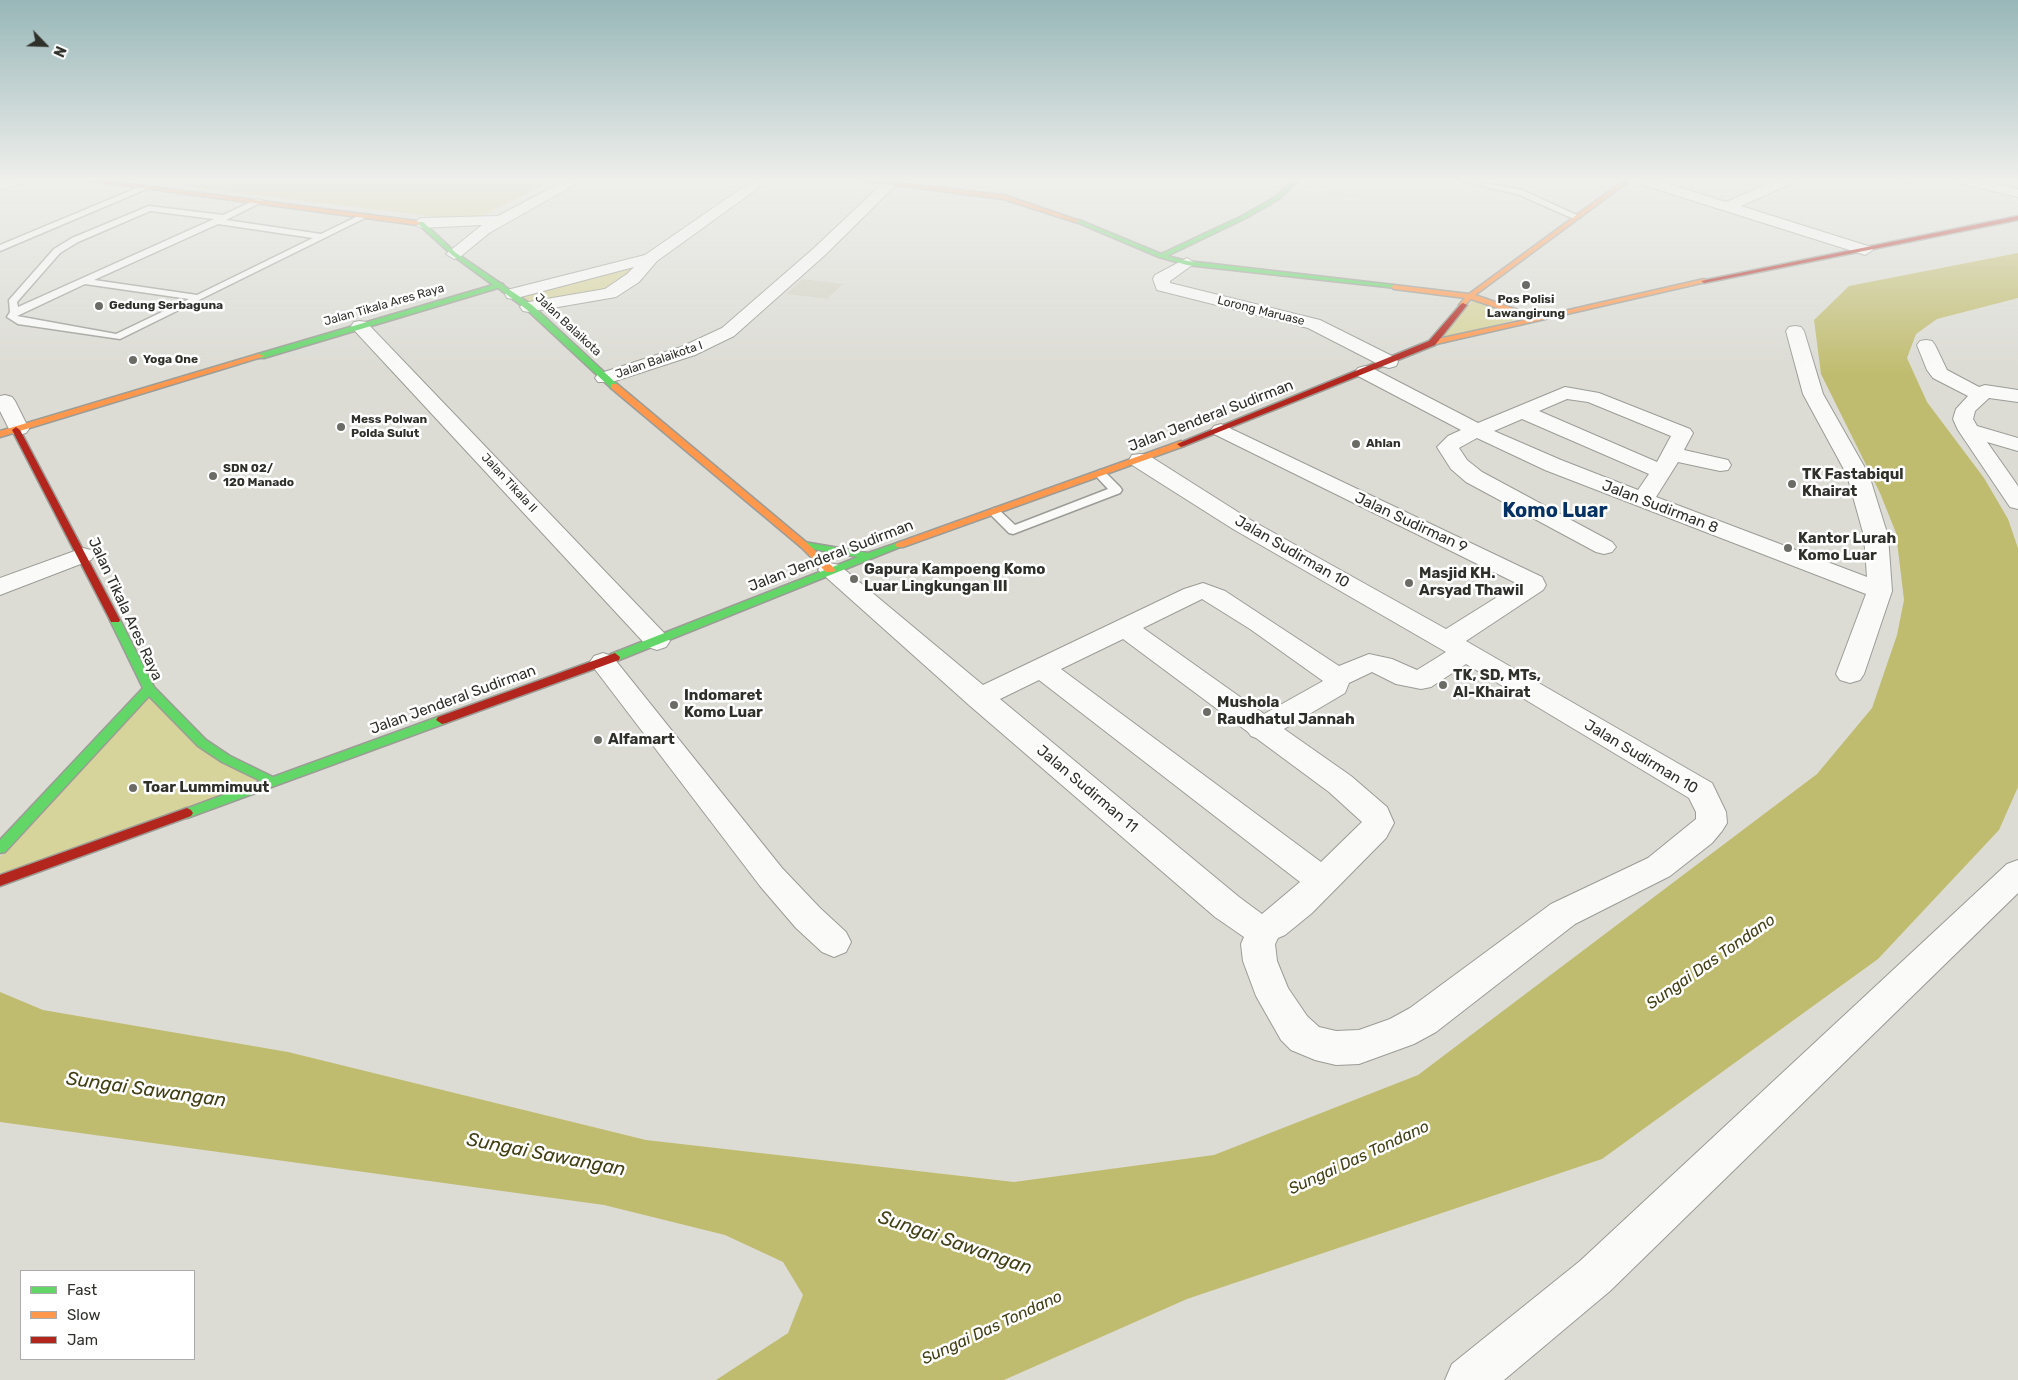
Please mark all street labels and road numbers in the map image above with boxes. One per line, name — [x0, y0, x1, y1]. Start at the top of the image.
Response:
street label: Jalan Tikala Ares Raya — [322, 281, 446, 329]
street label: Jalan Balaikota — [532, 291, 604, 359]
street label: Lorong Maruase — [1216, 293, 1306, 329]
street label: Jalan Balaikota I — [614, 338, 704, 382]
street label: Jalan Jenderal Sudirman — [1126, 376, 1296, 456]
street label: Jalan Tikala II — [478, 450, 540, 516]
street label: Jalan Sudirman 8 — [1599, 477, 1721, 537]
street label: Jalan Sudirman 9 — [1352, 489, 1470, 557]
street label: Jalan Sudirman 10 — [1231, 512, 1353, 592]
street label: Jalan Jenderal Sudirman — [746, 516, 916, 596]
street label: Jalan Tikala Ares Raya — [84, 535, 166, 683]
street label: Jalan Jenderal Sudirman — [368, 662, 538, 738]
street label: Jalan Sudirman 10 — [1581, 716, 1701, 798]
street label: Jalan Sudirman 11 — [1033, 742, 1141, 836]

